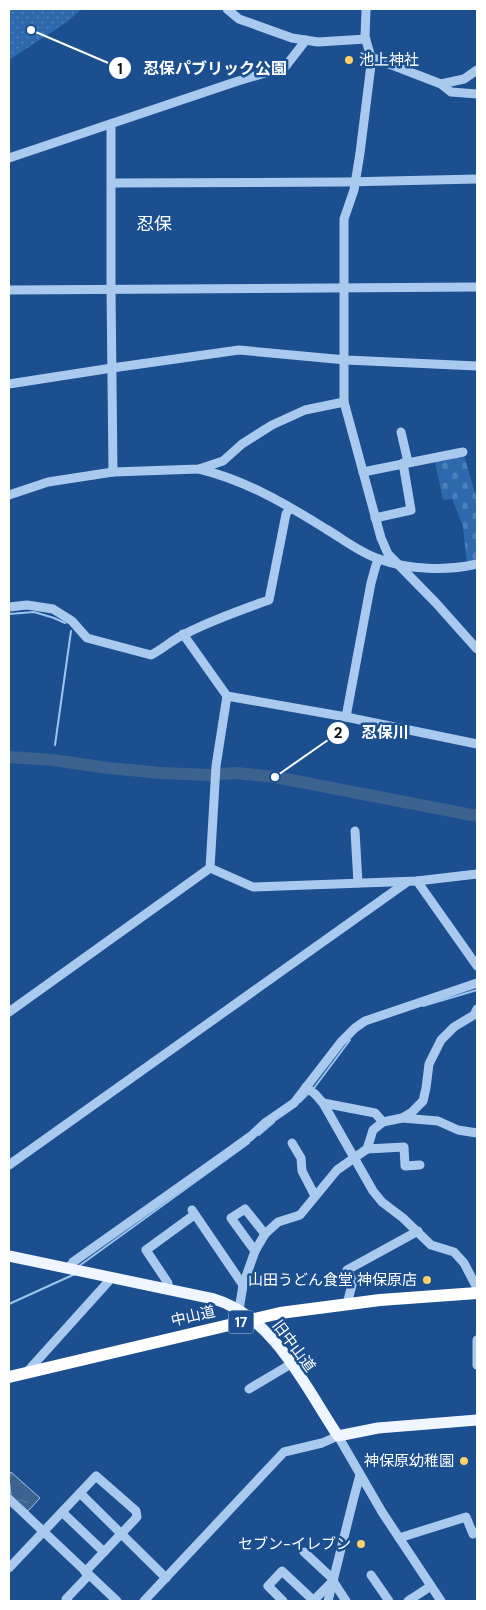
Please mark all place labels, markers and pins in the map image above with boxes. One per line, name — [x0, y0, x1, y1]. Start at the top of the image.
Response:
place label: 池上神社 — [359, 50, 419, 70]
callout: 忍保パブリック公園 — [108, 53, 297, 84]
marker: 池上神社 — [343, 54, 355, 66]
callout: 忍保川 — [326, 717, 419, 748]
place label: 山田うどん食堂 神保原店 — [248, 1270, 417, 1290]
marker: 山田うどん食堂 神保原店 — [421, 1274, 433, 1286]
place label: 神保原幼稚園 — [364, 1451, 454, 1471]
marker: 神保原幼稚園 — [458, 1455, 470, 1467]
place label: セブン-イレブン — [238, 1534, 351, 1554]
marker: セブン-イレブン — [355, 1538, 367, 1550]

